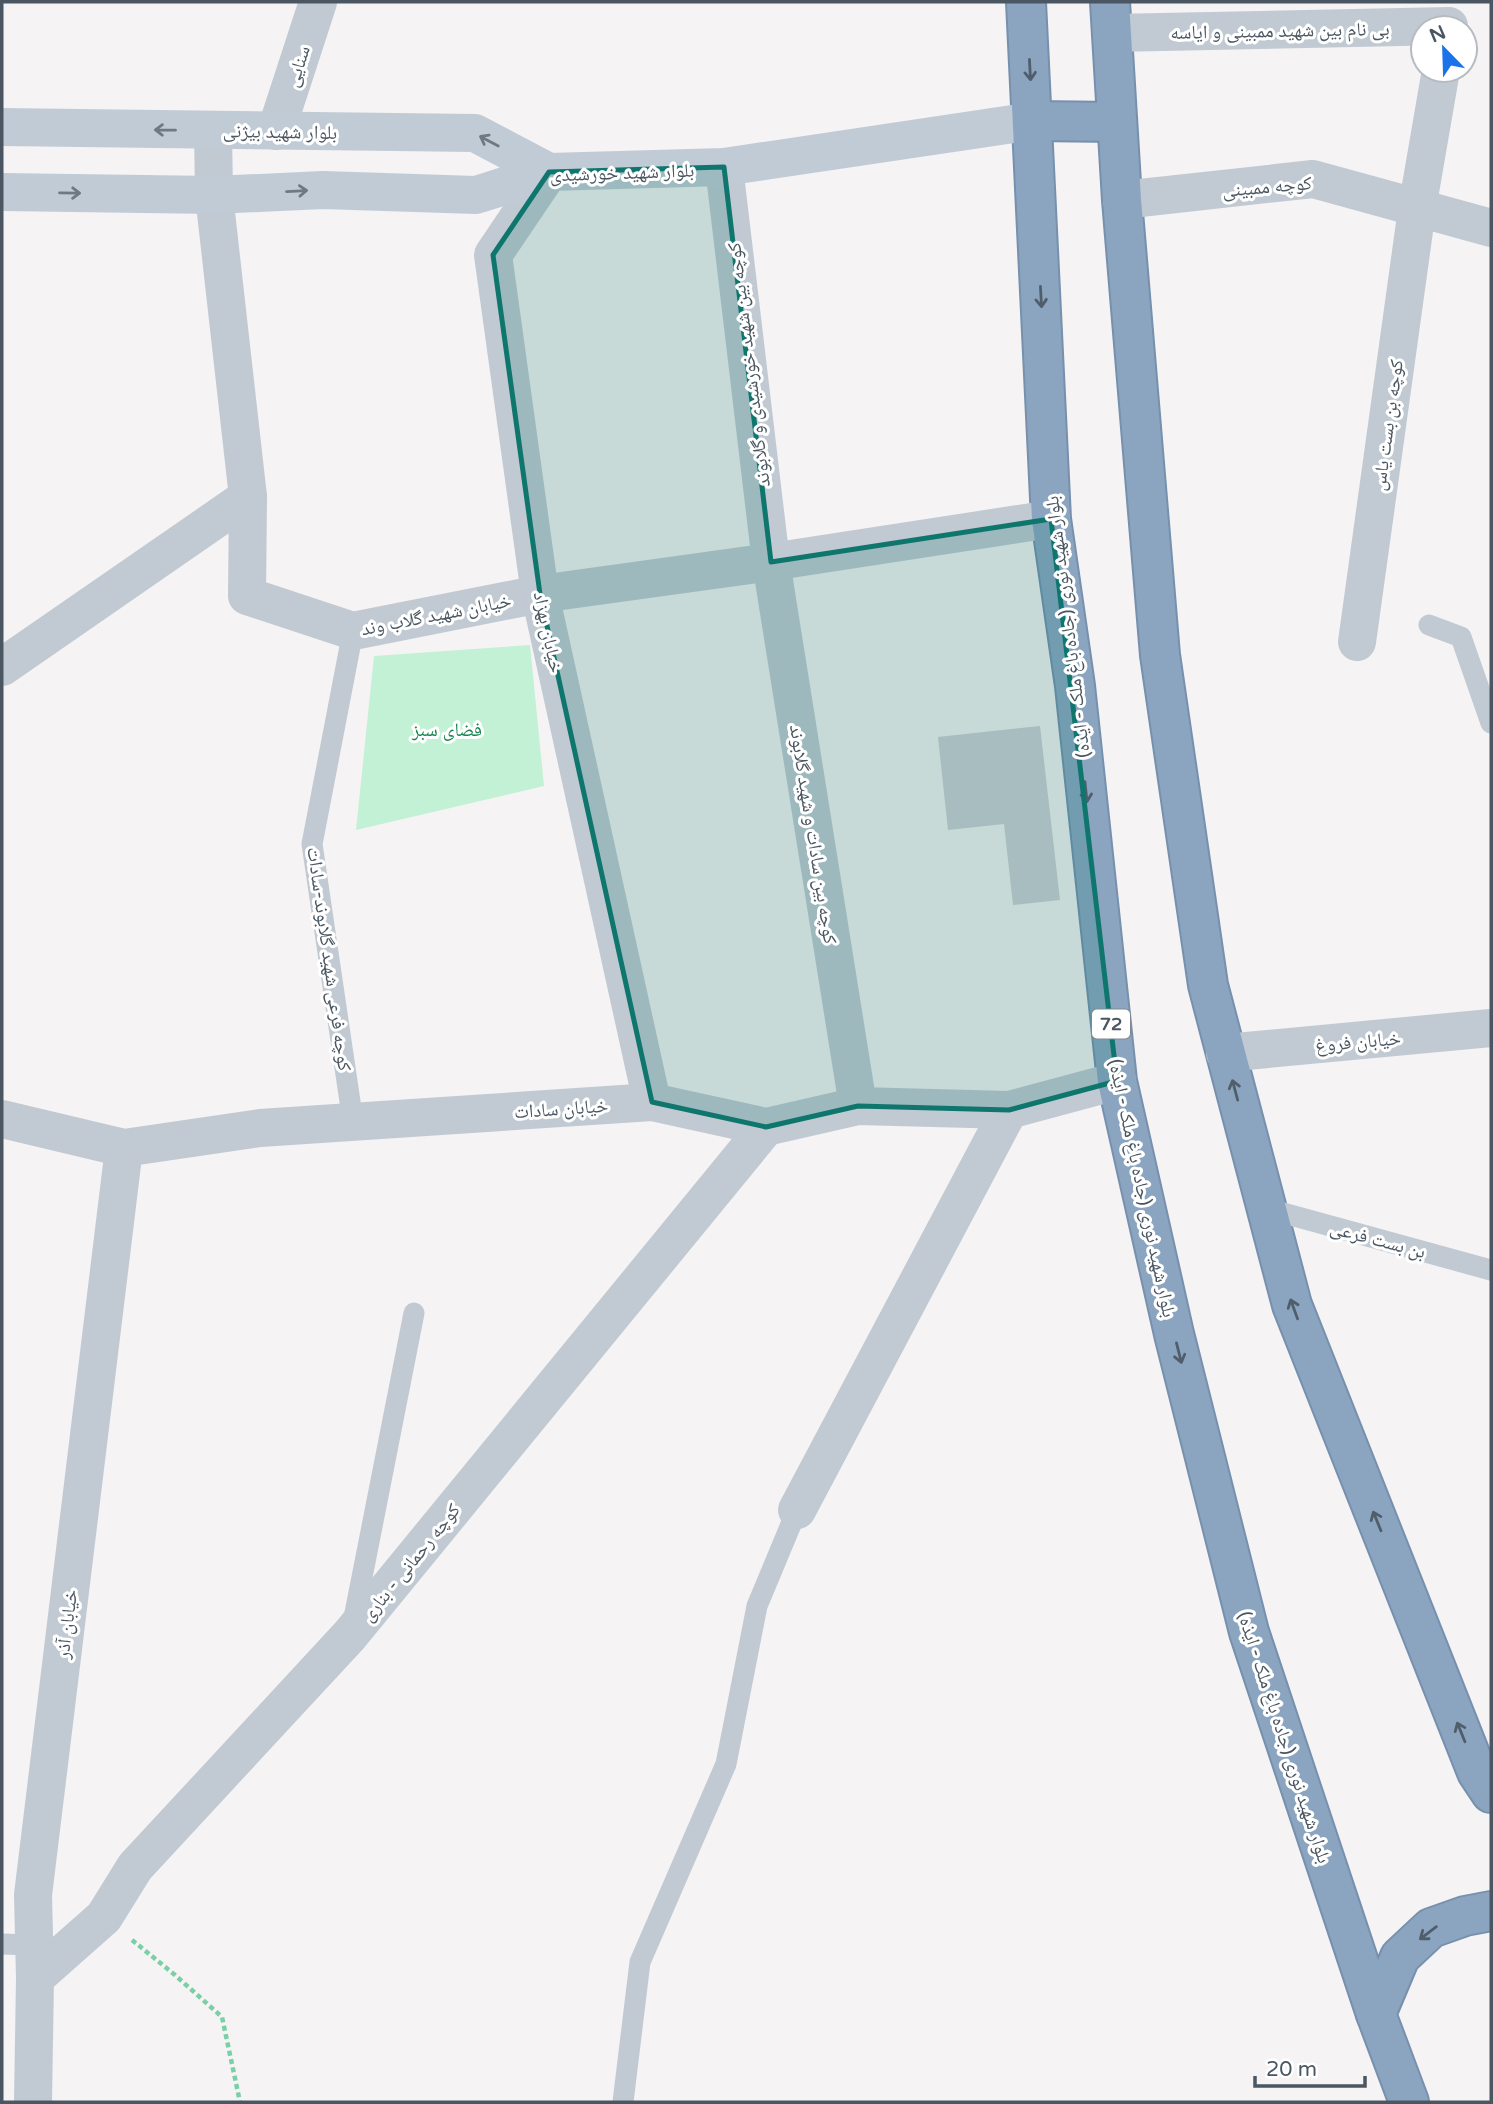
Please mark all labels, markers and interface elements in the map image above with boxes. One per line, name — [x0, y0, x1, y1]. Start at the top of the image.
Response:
north arrow — [1409, 14, 1479, 84]
street label: بی نام بین شهید ممبینی و ایاسه — [1170, 18, 1390, 46]
text: N — [1426, 21, 1449, 47]
street label: سنایی — [281, 43, 315, 90]
one-way arrow — [1024, 58, 1037, 81]
street label: بلوار شهید بیژنی — [223, 120, 337, 144]
one-way arrow — [154, 123, 177, 136]
one-way arrow — [479, 134, 500, 147]
street label: بلوار شهید خورشیدی — [549, 159, 695, 187]
street label: کوچه ممبینی — [1221, 172, 1313, 202]
one-way arrow — [286, 184, 309, 197]
one-way arrow — [58, 186, 81, 200]
street label: کوچه بین شهید خورشیدی و گلابوند — [723, 241, 775, 488]
one-way arrow — [1035, 285, 1048, 308]
street label: کوچه بن بست یاس — [1368, 358, 1408, 492]
street label: بلوار شهید نوری (جاده باغ ملک - ایذه) — [1041, 495, 1095, 759]
street label: خیابان شهید گلاب وند — [359, 590, 513, 640]
street label: خیابان بهزاد — [529, 590, 567, 675]
park label: فضای سبز — [411, 719, 482, 741]
street label: کوچه بین سادات و شهید گلابوند — [785, 723, 841, 946]
one-way arrow — [1080, 780, 1093, 802]
street label: کوچه فرعی شهید گلابوند-سادات — [302, 846, 356, 1073]
road number: 72 — [1092, 1009, 1130, 1038]
street label: خیابان فروغ — [1314, 1027, 1402, 1057]
street label: بلوار شهید نوری (جاده باغ ملک - ایذه) — [1104, 1057, 1180, 1319]
one-way arrow — [1228, 1079, 1241, 1102]
street label: خیابان سادات — [513, 1095, 609, 1123]
street label: بن بست فرعی — [1328, 1217, 1428, 1263]
one-way arrow — [1287, 1299, 1299, 1321]
one-way arrow — [1173, 1342, 1186, 1364]
street label: کوچه رحمانی - بناری — [357, 1499, 465, 1626]
one-way arrow — [1370, 1511, 1383, 1532]
street label: خیابان آذر — [52, 1588, 82, 1661]
street label: بلوار شهید نوری (جاده باغ ملک - ایذه) — [1233, 1609, 1335, 1866]
one-way arrow — [1454, 1722, 1467, 1744]
one-way arrow — [1419, 1925, 1437, 1940]
scale bar — [1255, 2044, 1365, 2088]
text: 20 m — [1266, 2057, 1317, 2082]

